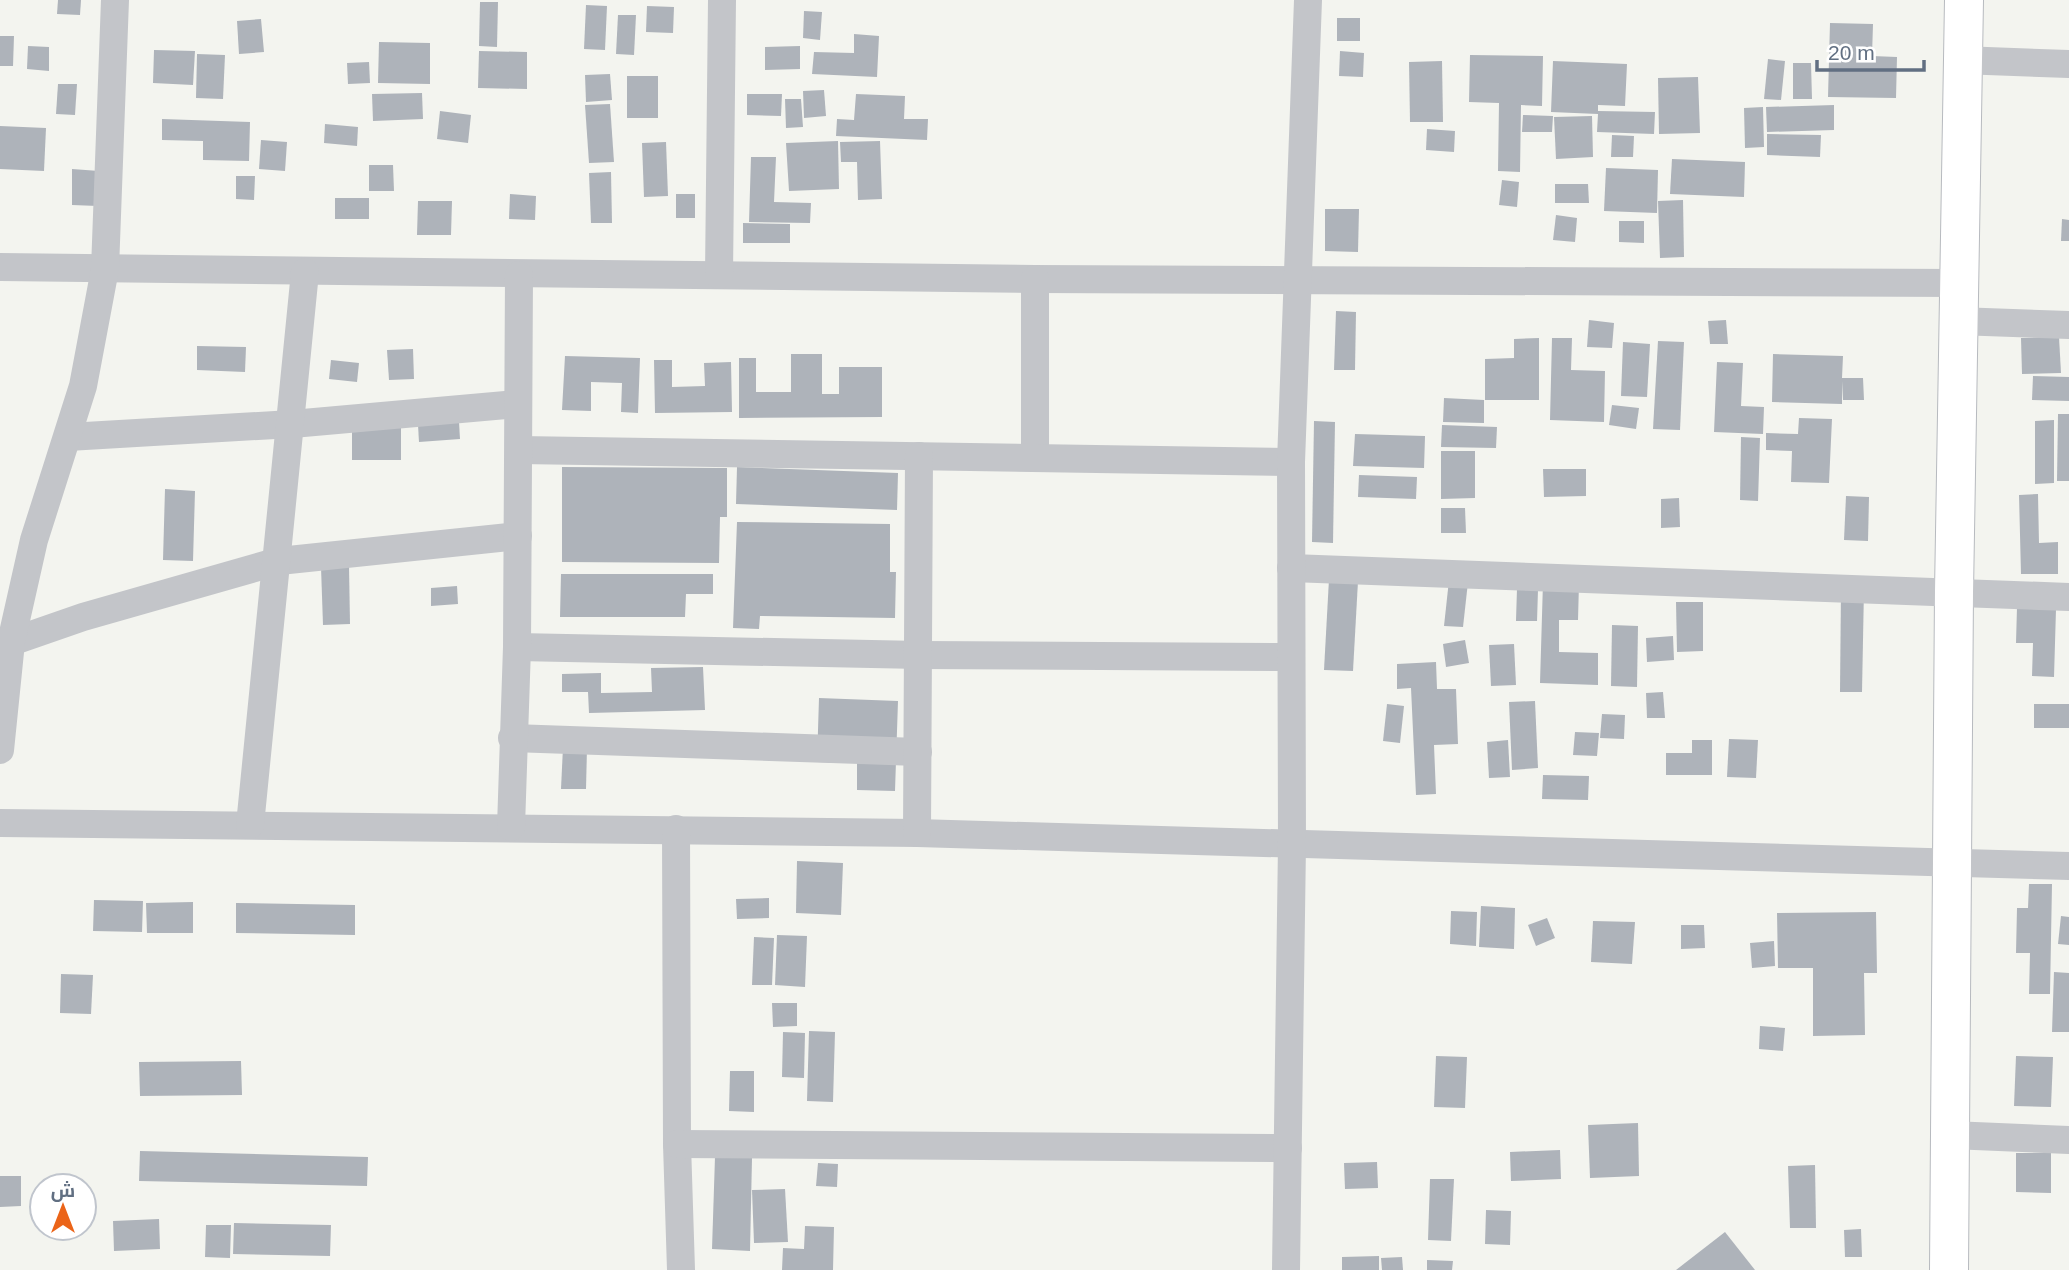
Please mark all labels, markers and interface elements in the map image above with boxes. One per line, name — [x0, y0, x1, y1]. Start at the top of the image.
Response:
scale bar — [1817, 28, 1924, 72]
text: 20 m — [1828, 41, 1875, 64]
north arrow — [28, 1172, 98, 1242]
text: ش — [51, 1180, 75, 1202]

